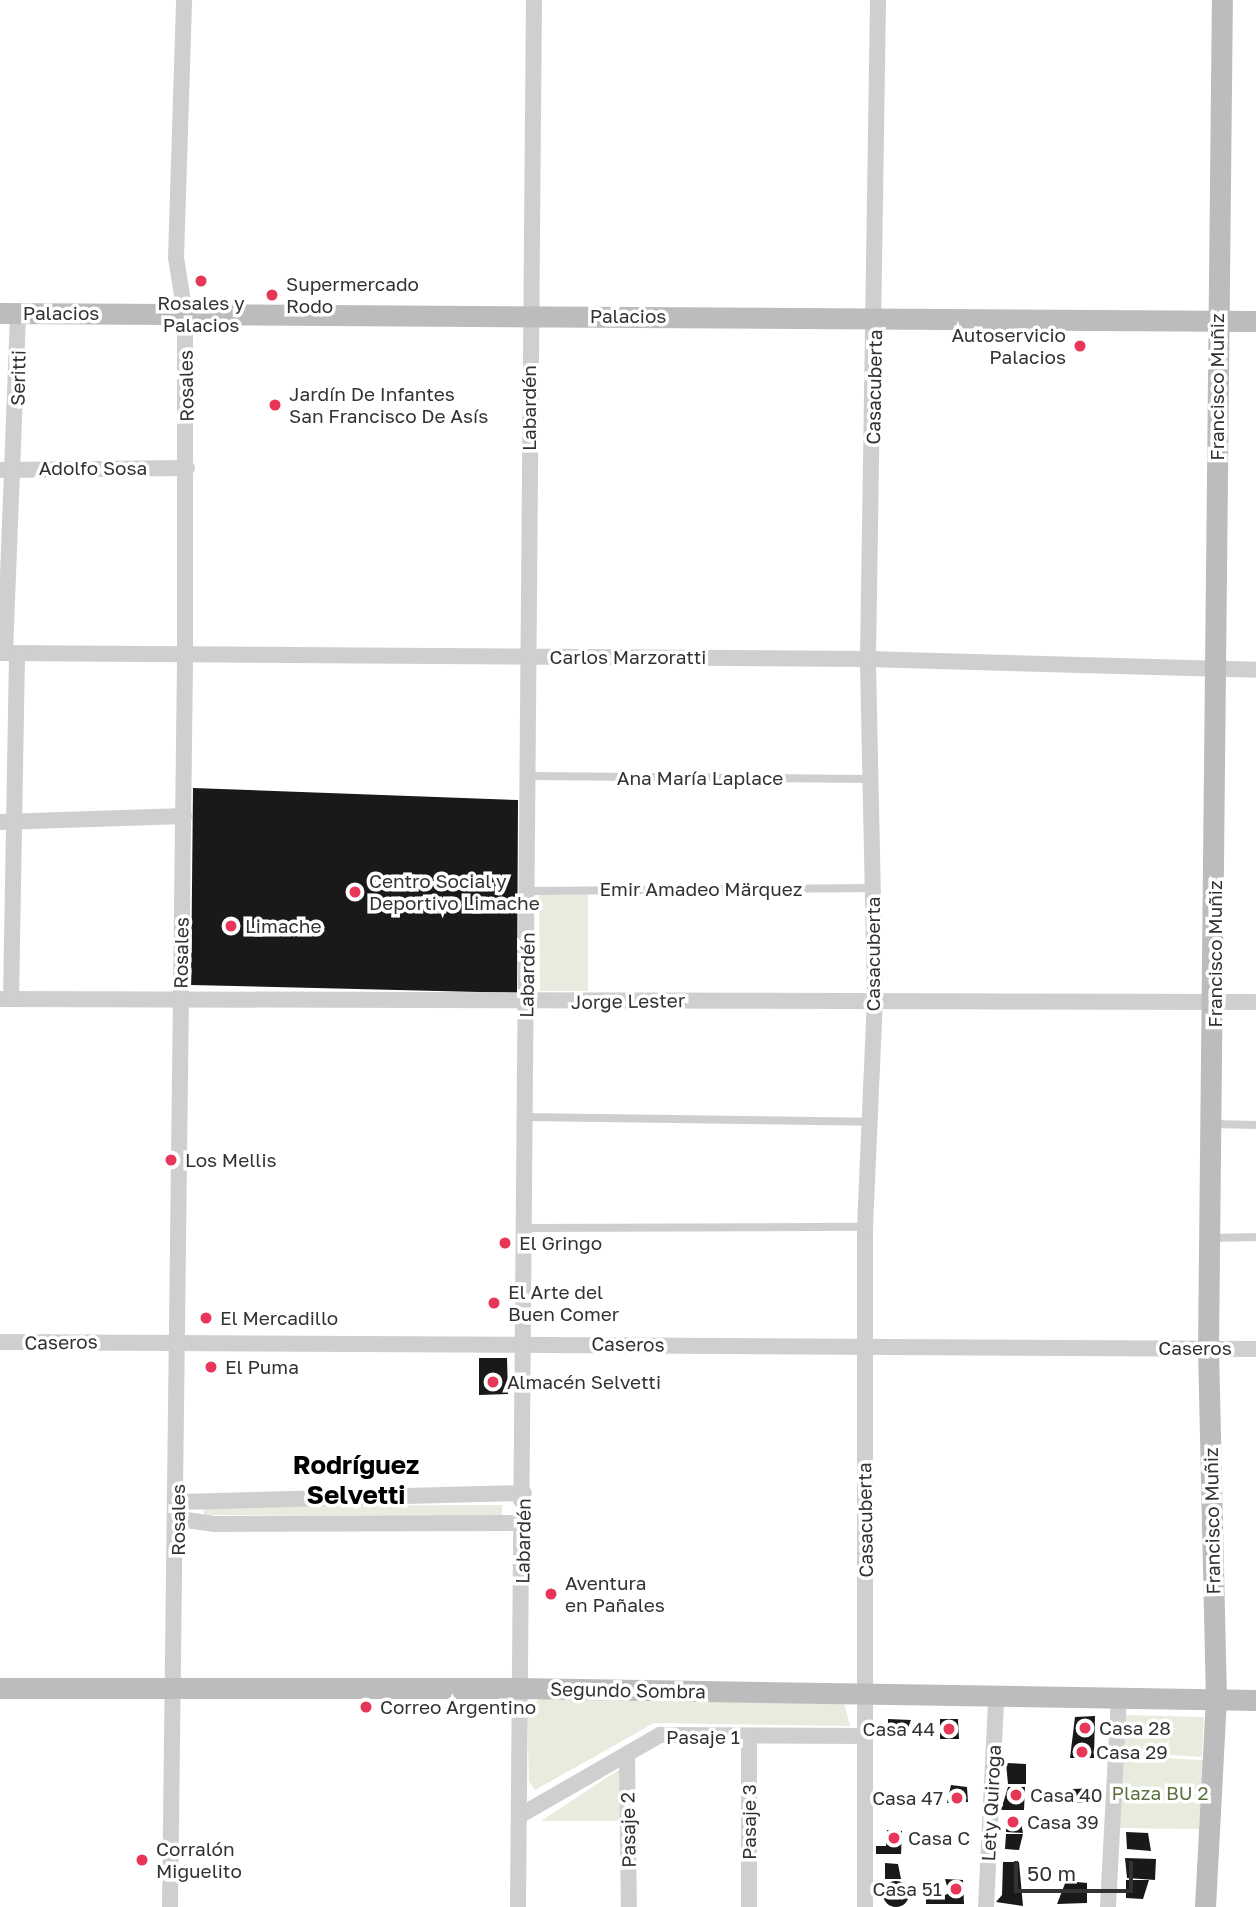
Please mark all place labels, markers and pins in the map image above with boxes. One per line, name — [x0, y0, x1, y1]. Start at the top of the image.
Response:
marker: Rosales y Palacios — [193, 273, 209, 289]
place label: Supermercado Rodo — [286, 273, 419, 317]
marker: Supermercado Rodo — [264, 287, 280, 303]
place label: Rosales y Palacios — [157, 292, 245, 336]
place label: Autoservicio Palacios — [952, 324, 1066, 368]
marker: Autoservicio Palacios — [1072, 338, 1088, 354]
place label: Jardín De Infantes San Francisco De Asís — [289, 383, 488, 427]
marker: Jardín De Infantes San Francisco De Asís — [267, 397, 283, 413]
place label: Centro Social y Deportivo Limache — [369, 870, 540, 914]
marker: Centro Social y Deportivo Limache — [347, 884, 363, 900]
place label: Limache — [245, 915, 322, 937]
marker: Limache — [223, 918, 239, 934]
place label: Los Mellis — [185, 1149, 277, 1171]
marker: Los Mellis — [163, 1152, 179, 1168]
place label: El Gringo — [519, 1232, 602, 1254]
marker: El Gringo — [497, 1235, 513, 1251]
place label: El Arte del Buen Comer — [508, 1281, 619, 1325]
marker: El Arte del Buen Comer — [486, 1295, 502, 1311]
place label: El Mercadillo — [220, 1307, 338, 1329]
marker: El Mercadillo — [198, 1310, 214, 1326]
place label: El Puma — [225, 1356, 299, 1378]
marker: El Puma — [203, 1359, 219, 1375]
place label: Almacén Selvetti — [507, 1371, 661, 1393]
marker: Almacén Selvetti — [485, 1374, 501, 1390]
place label: Aventura en Pañales — [565, 1572, 665, 1616]
marker: Aventura en Pañales — [543, 1586, 559, 1602]
place label: Correo Argentino — [380, 1696, 536, 1718]
marker: Correo Argentino — [358, 1699, 374, 1715]
place label: Casa 28 — [1099, 1717, 1171, 1739]
place label: Casa 44 — [863, 1718, 935, 1740]
marker: Casa 28 — [1077, 1720, 1093, 1736]
marker: Casa 44 — [941, 1721, 957, 1737]
place label: Casa 29 — [1096, 1741, 1168, 1763]
marker: Casa 29 — [1074, 1744, 1090, 1760]
place label: Casa 40 — [1030, 1784, 1103, 1806]
place label: Casa 47 — [872, 1787, 943, 1809]
marker: Casa 40 — [1008, 1787, 1024, 1803]
marker: Casa 47 — [949, 1790, 965, 1806]
place label: Casa 39 — [1027, 1811, 1099, 1833]
marker: Casa 39 — [1005, 1814, 1021, 1830]
place label: Casa C — [908, 1827, 970, 1849]
marker: Casa C — [886, 1830, 902, 1846]
place label: Corralón Miguelito — [156, 1838, 242, 1882]
marker: Corralón Miguelito — [134, 1852, 150, 1868]
place label: Casa 51 — [873, 1878, 942, 1900]
marker: Casa 51 — [948, 1881, 964, 1897]

